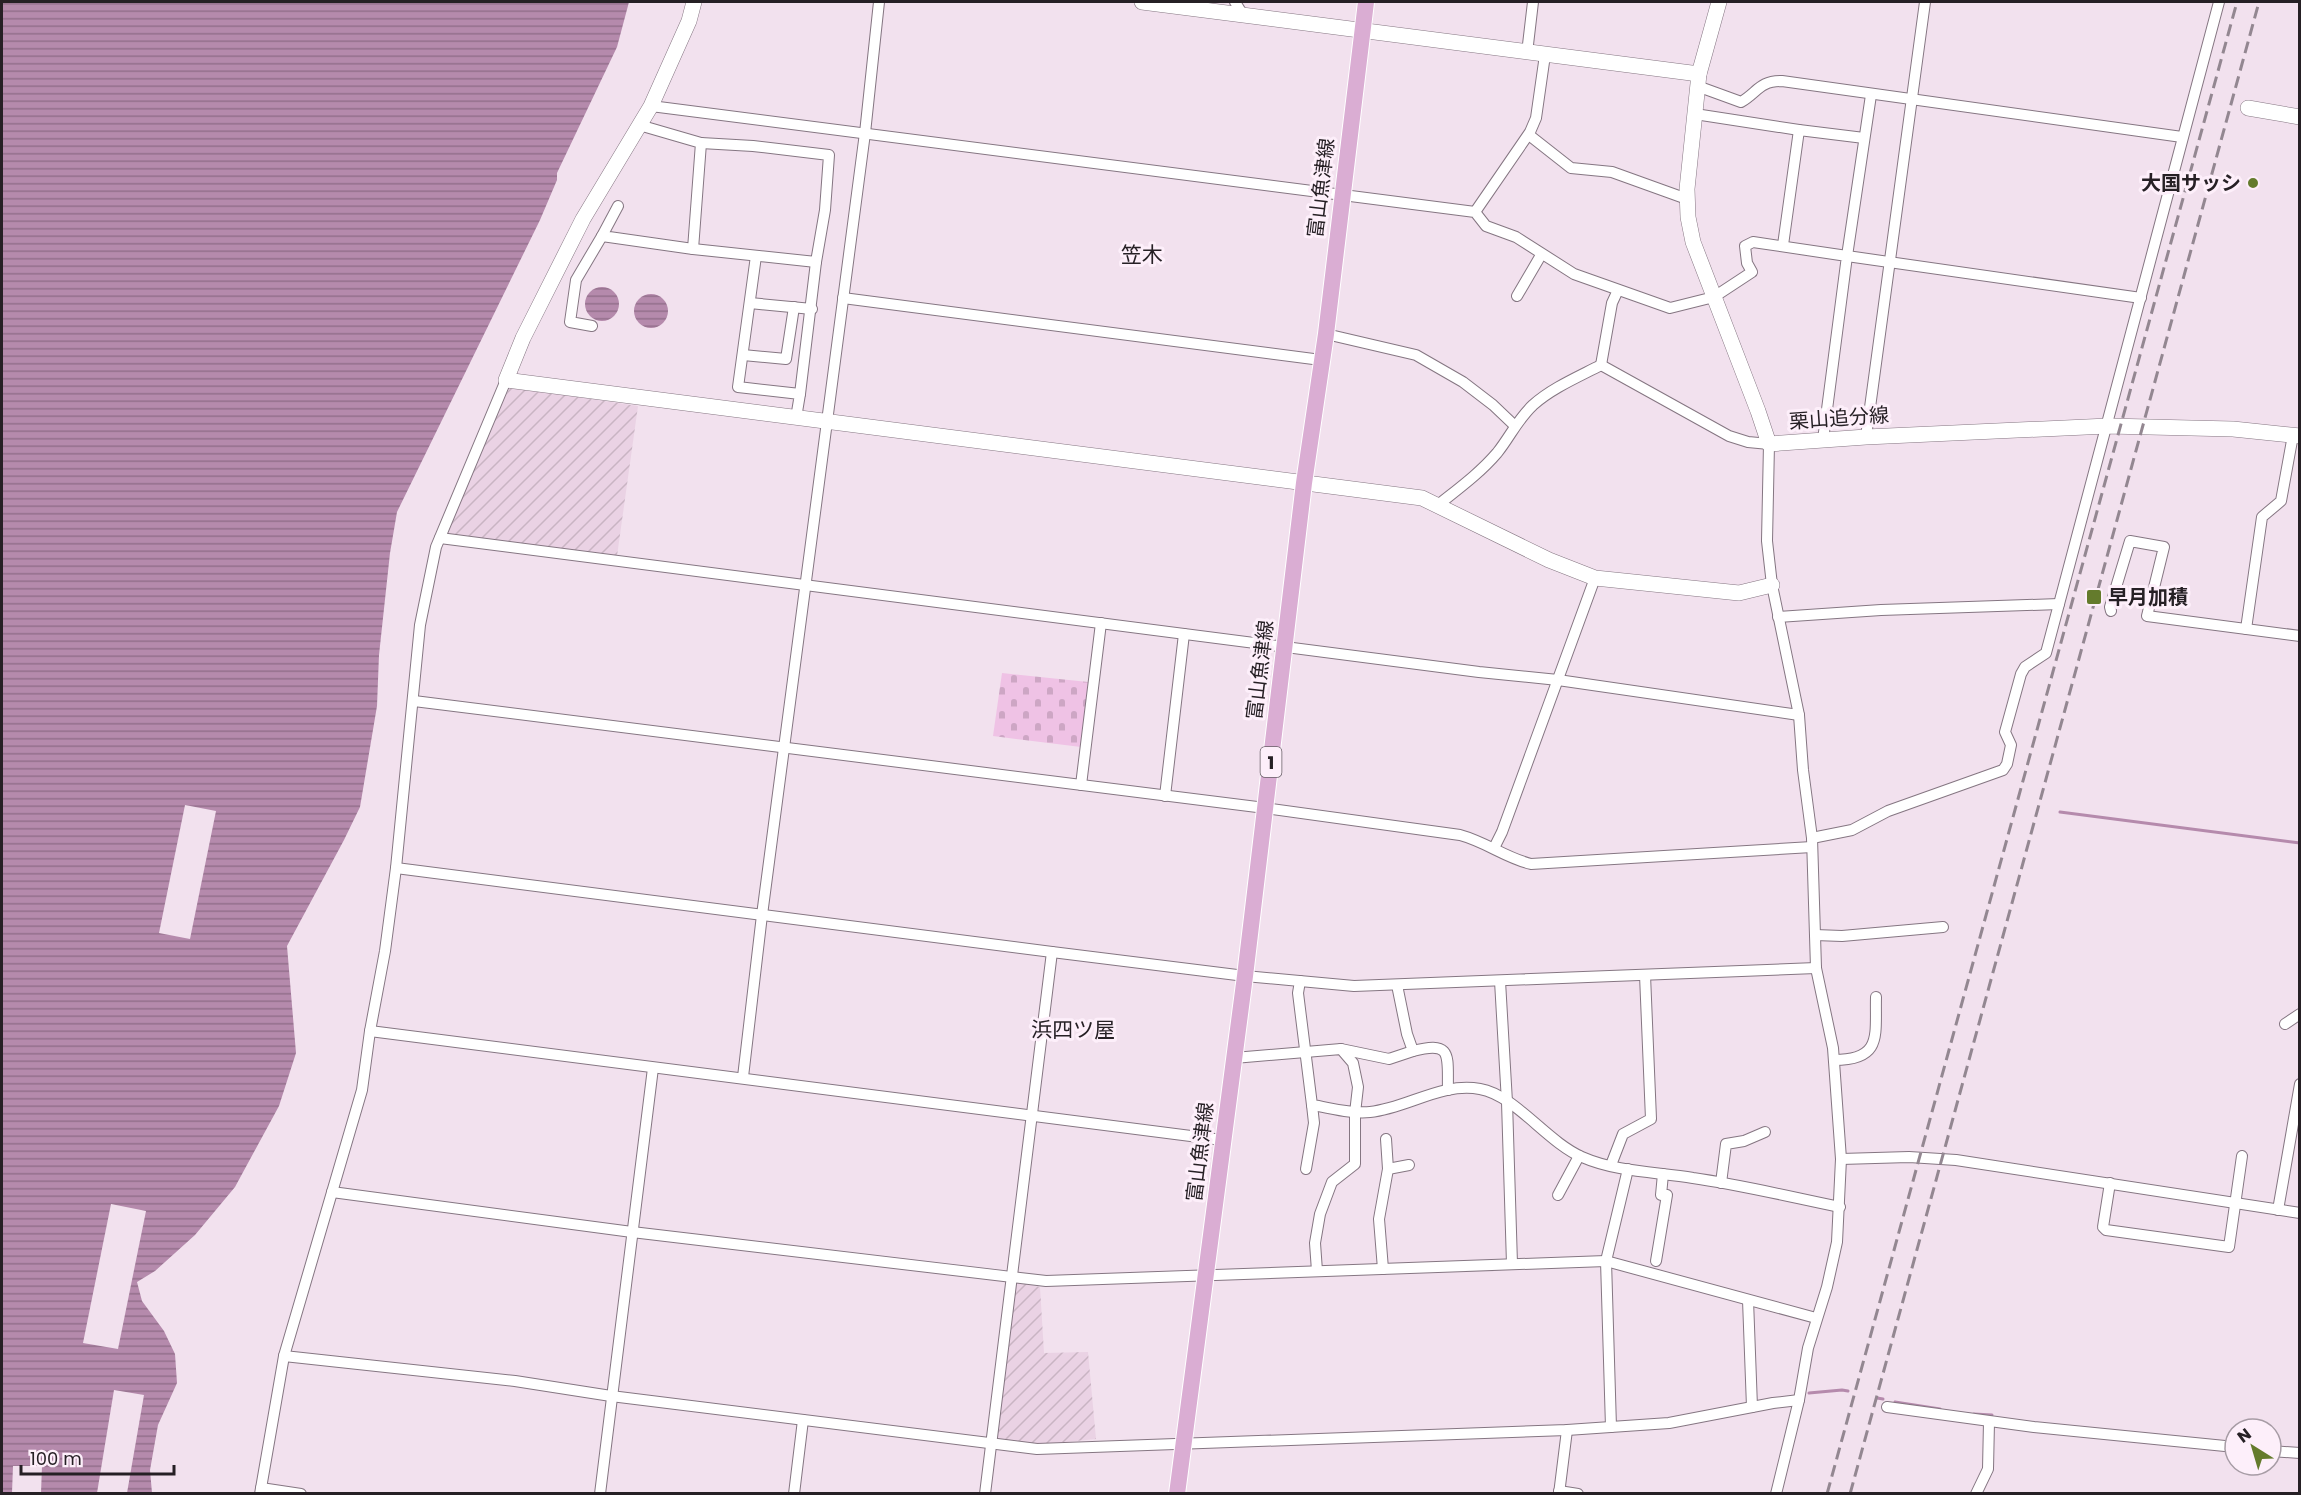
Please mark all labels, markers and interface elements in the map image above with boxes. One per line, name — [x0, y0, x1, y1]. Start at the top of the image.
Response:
street label: 富山魚津線 — [1301, 137, 1341, 239]
place label: 大国サッシ — [2141, 169, 2241, 197]
marker: 大国サッシ — [2246, 176, 2260, 190]
district label: 笠木 — [1121, 240, 1163, 269]
street label: 栗山追分線 — [1788, 401, 1890, 435]
place label: 早月加積 — [2108, 583, 2188, 611]
marker: 早月加積 — [2085, 588, 2103, 606]
street label: 富山魚津線 — [1240, 619, 1280, 721]
road number: 1 — [1260, 747, 1282, 777]
district label: 浜四ツ屋 — [1031, 1015, 1115, 1044]
street label: 富山魚津線 — [1180, 1101, 1220, 1203]
north arrow — [2223, 1417, 2283, 1477]
text: N — [2233, 1423, 2256, 1448]
scale bar — [21, 1438, 174, 1476]
text: 100 m — [30, 1446, 82, 1471]

